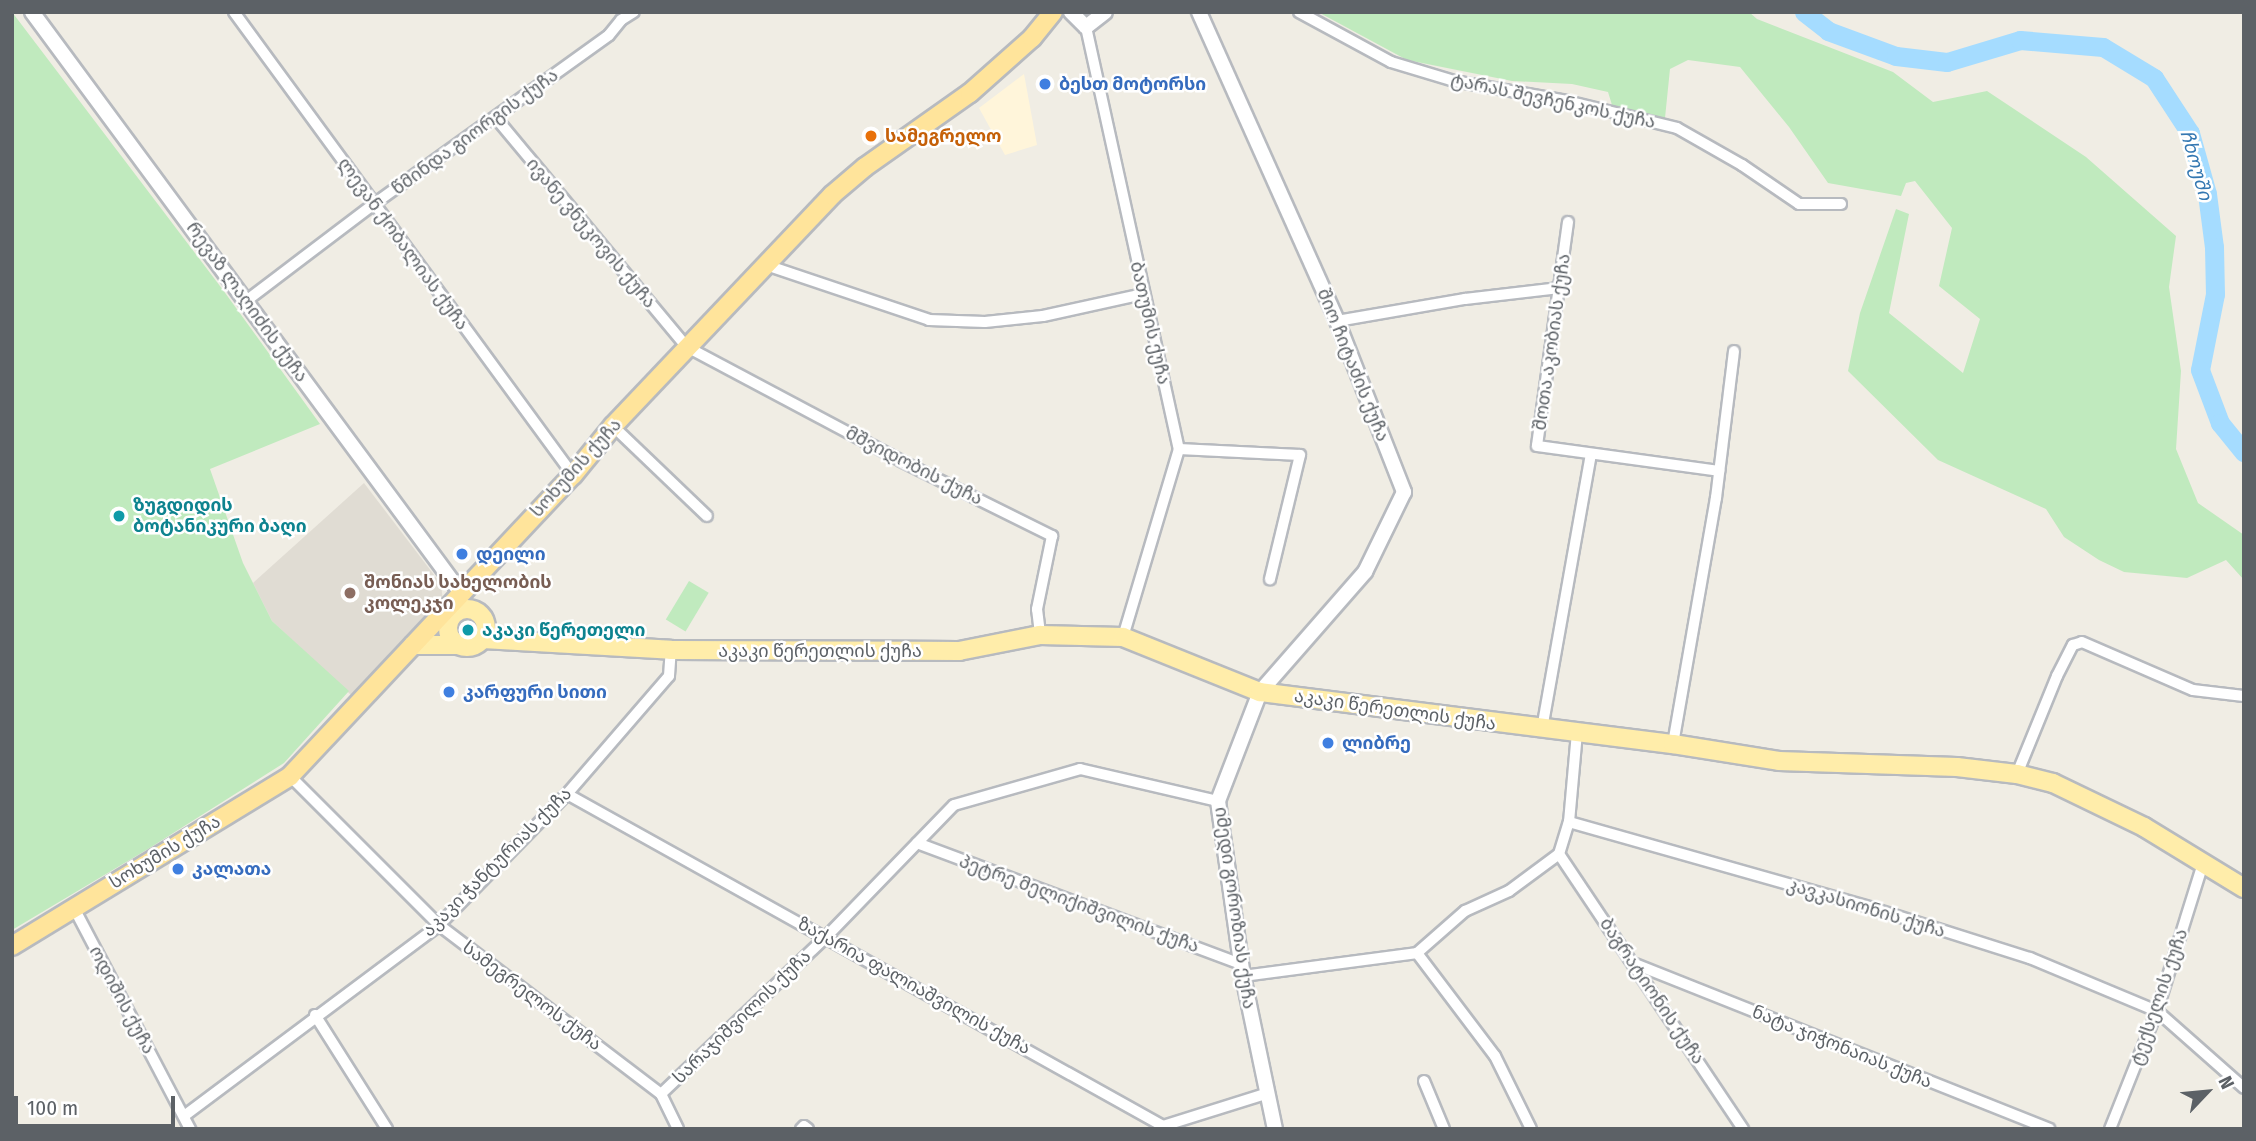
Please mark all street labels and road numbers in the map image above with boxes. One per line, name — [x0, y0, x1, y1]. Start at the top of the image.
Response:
street label: წმინდა გიორგის ქუჩა — [388, 64, 562, 200]
street label: ტარას შევჩენკოს ქუჩა — [1449, 69, 1657, 133]
street label: ივანე ვნუკოვის ქუჩა — [522, 153, 660, 313]
street label: ლევან ქობალიას ქუჩა — [333, 154, 473, 334]
street label: რევაზ ლაღიძის ქუჩა — [182, 218, 312, 386]
street label: შოთა აკობიას ქუჩა — [1529, 252, 1575, 432]
street label: ბათუმის ქუჩა — [1125, 259, 1175, 387]
street label: შიო ჩიტაძის ქუჩა — [1312, 285, 1394, 445]
street label: სოხუმის ქუჩა — [526, 414, 626, 522]
street label: მშვიდობის ქუჩა — [842, 422, 986, 510]
street label: აკაკი წერეთლის ქუჩა — [718, 640, 922, 662]
street label: აკაკი წერეთლის ქუჩა — [1293, 685, 1497, 735]
street label: აკაკი ჭანტურიას ქუჩა — [418, 783, 576, 941]
street label: იმედი გოროზიას ქუჩა — [1210, 806, 1260, 1010]
street label: სოხუმის ქუჩა — [106, 810, 224, 894]
street label: პეტრე მელიქიშვილის ქუჩა — [956, 850, 1202, 958]
street label: კავკასიონის ქუჩა — [1784, 874, 1948, 942]
street label: ზაქარია ფალიაშვილის ქუჩა — [794, 913, 1034, 1059]
street label: ბაგრატიონის ქუჩა — [1595, 914, 1709, 1068]
street label: ტექსელის ქუჩა — [2125, 926, 2193, 1068]
street label: სამეგრელოს ქუჩა — [458, 937, 606, 1055]
street label: ოდიშის ქუჩა — [85, 942, 159, 1058]
street label: სარაჯიშვილის ქუჩა — [669, 946, 815, 1088]
street label: ნატა ჯიჭონაიას ქუჩა — [1749, 1001, 1935, 1093]

